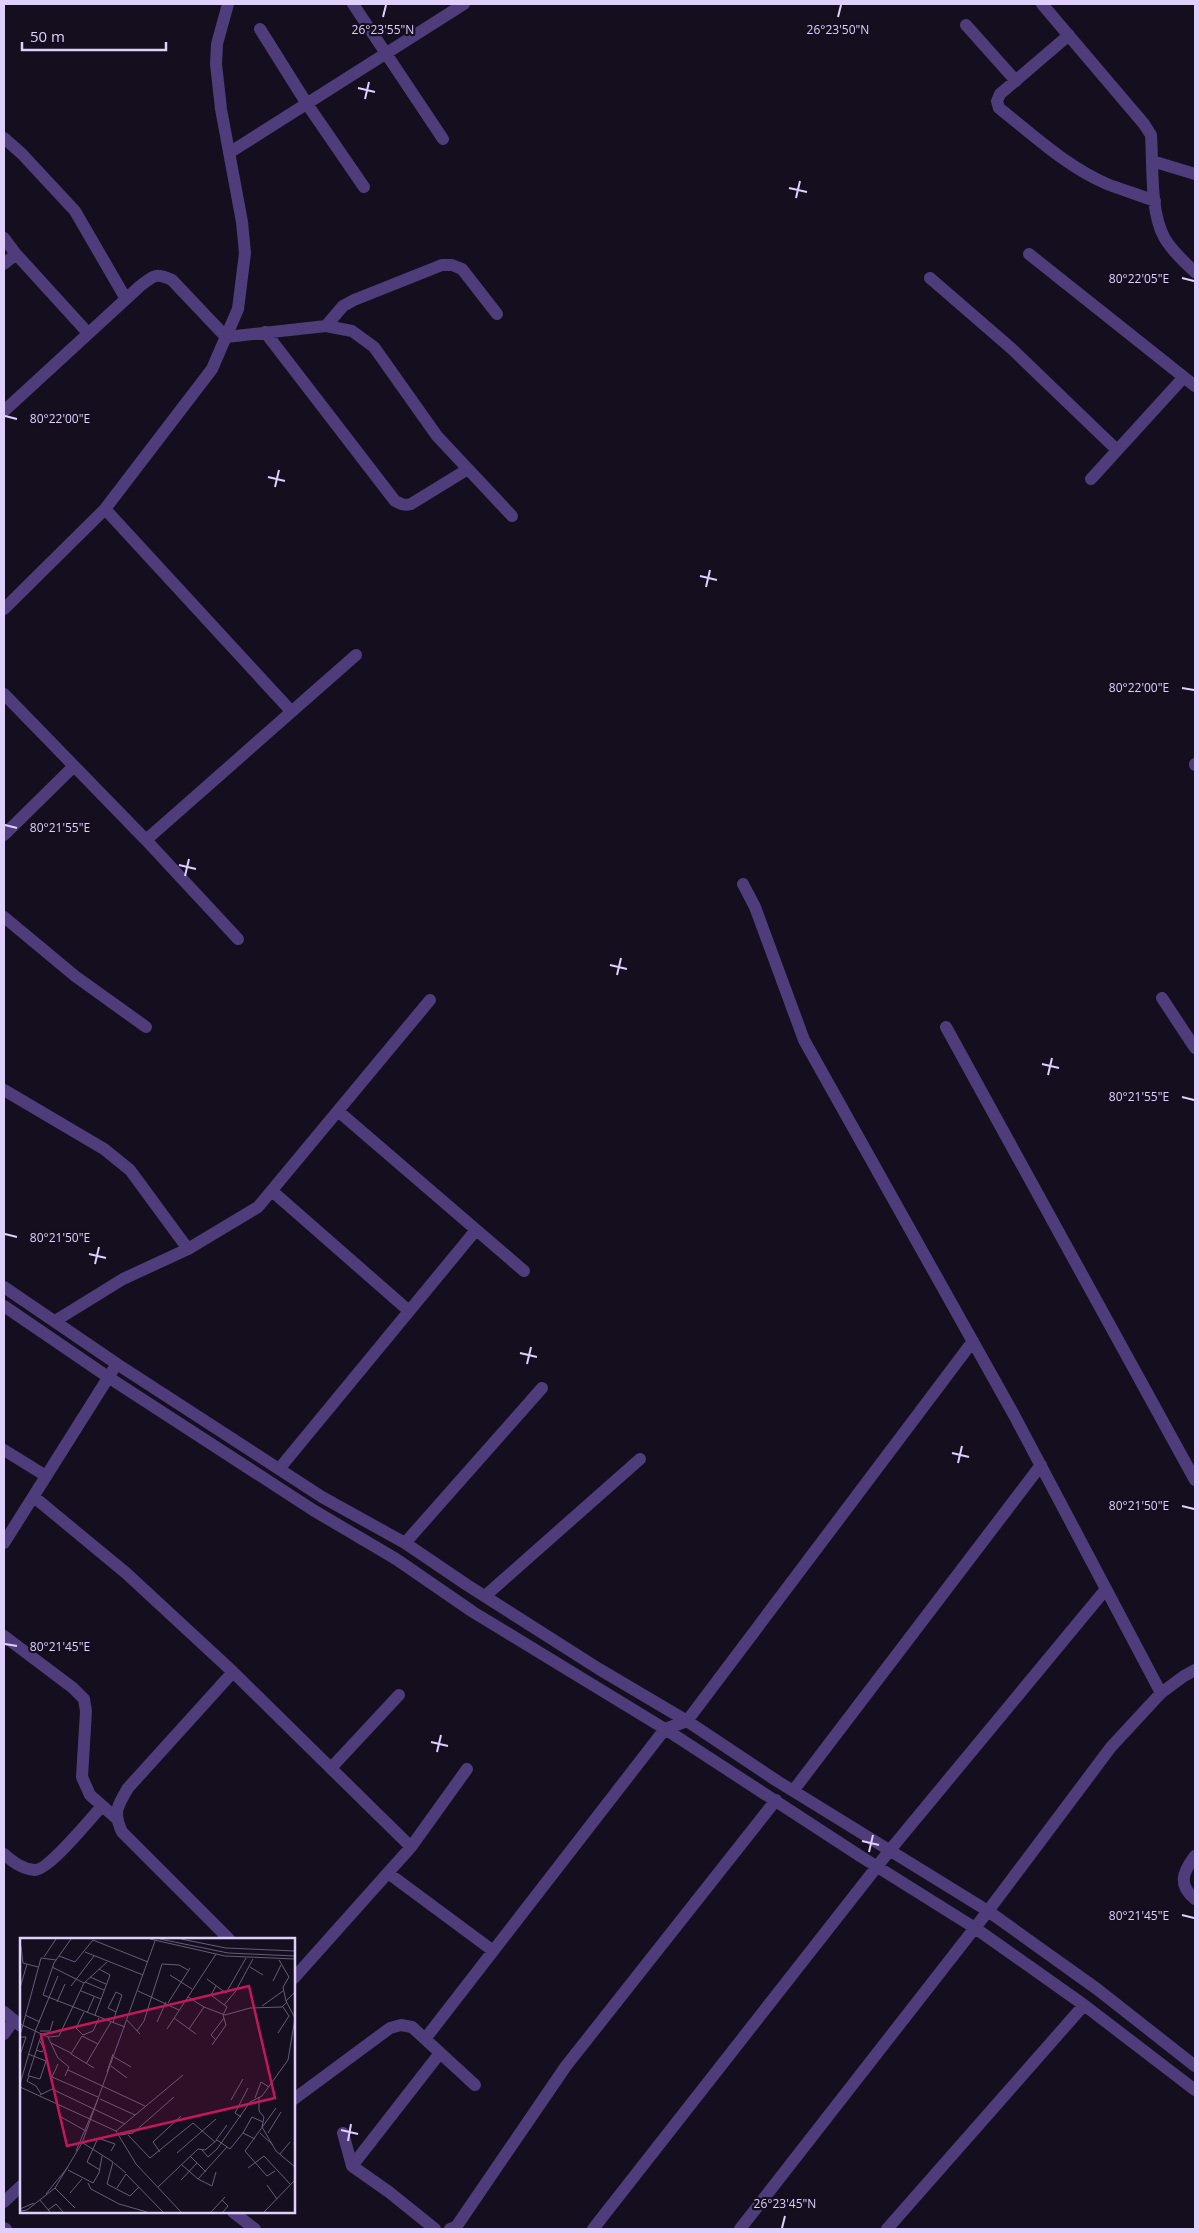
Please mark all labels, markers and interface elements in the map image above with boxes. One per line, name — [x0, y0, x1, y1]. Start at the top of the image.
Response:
scale bar — [22, 20, 166, 52]
text: 26°23'55"N — [352, 21, 414, 38]
text: 26°23'50"N — [807, 21, 869, 38]
text: 50 m — [30, 26, 65, 46]
text: 80°22'05"E — [1109, 270, 1169, 287]
text: 80°22'00"E — [30, 410, 90, 427]
text: 80°22'00"E — [1109, 679, 1169, 696]
text: 80°21'55"E — [30, 819, 90, 836]
text: 80°21'55"E — [1109, 1088, 1169, 1105]
text: 80°21'50"E — [30, 1229, 90, 1246]
text: 80°21'50"E — [1109, 1497, 1169, 1514]
text: 80°21'45"E — [30, 1638, 90, 1655]
text: 80°21'45"E — [1109, 1907, 1169, 1924]
inset map — [20, 1938, 295, 2213]
text: 26°23'45"N — [754, 2195, 816, 2212]

